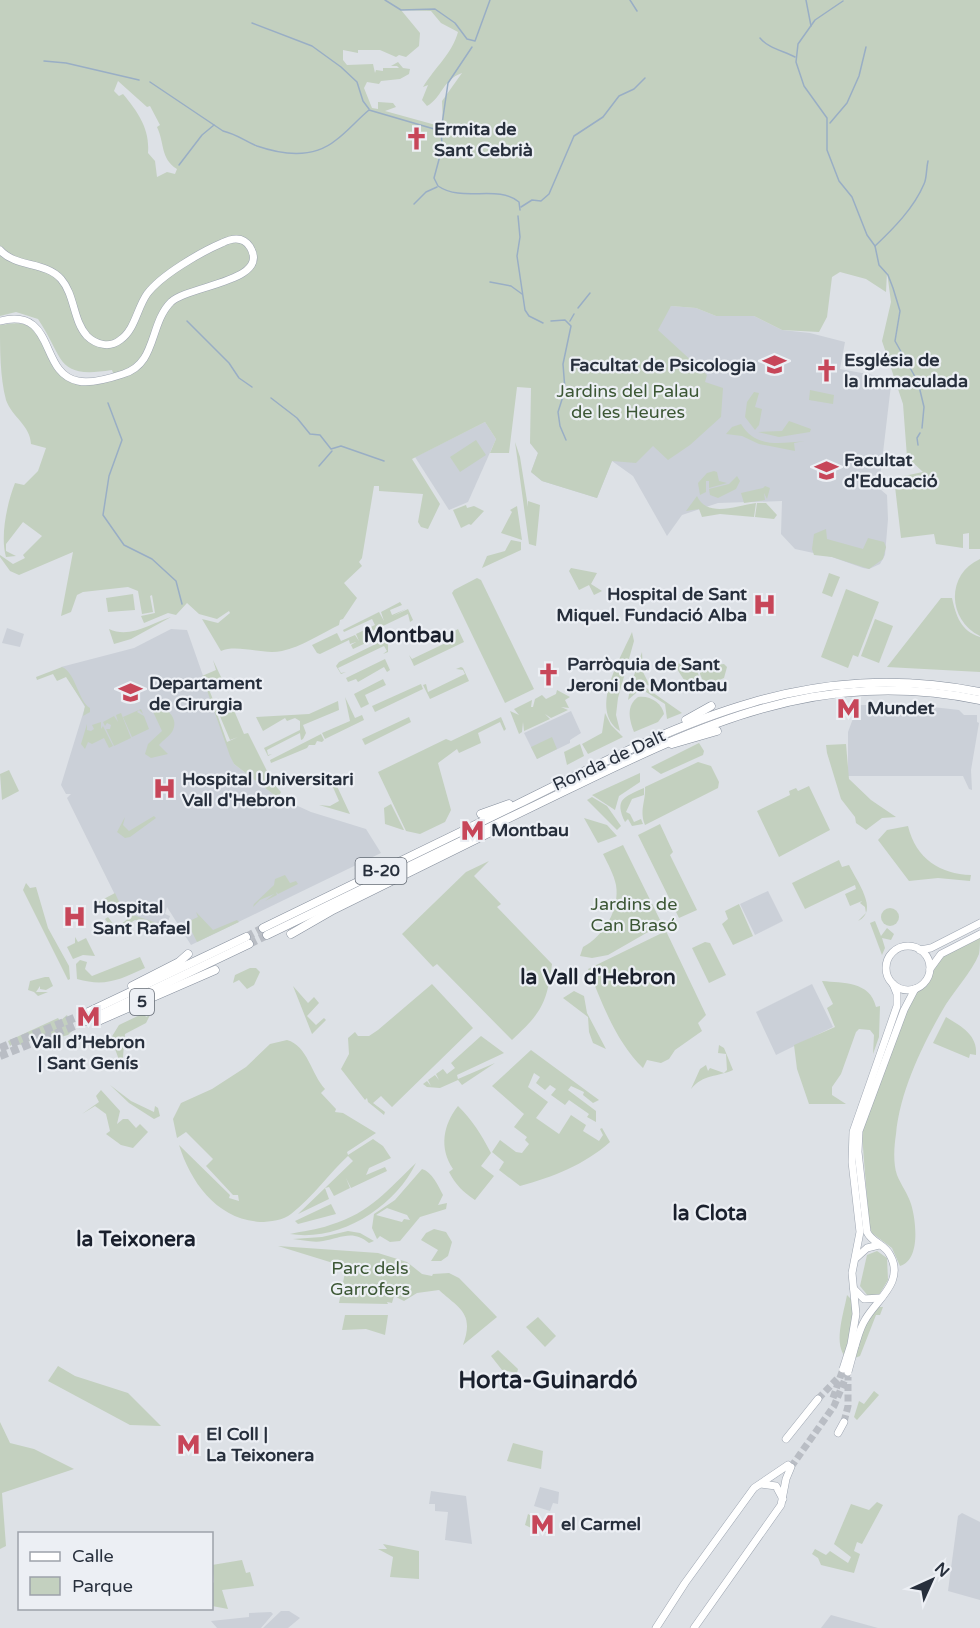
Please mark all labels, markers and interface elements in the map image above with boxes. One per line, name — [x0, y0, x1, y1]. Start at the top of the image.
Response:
place label: Ermita de Sant Cebrià — [434, 118, 533, 161]
church icon: Ermita de Sant Cebrià — [403, 126, 429, 152]
place label: Església de la Immaculada — [844, 349, 968, 392]
school or university icon: Facultat de Psicologia — [761, 352, 787, 378]
place label: Facultat de Psicologia — [570, 354, 756, 376]
church icon: Església de la Immaculada — [813, 357, 839, 383]
park label: Jardins del Palau de les Heures — [556, 380, 700, 423]
place label: Facultat d'Educació — [844, 449, 938, 492]
school or university icon: Facultat d'Educació — [813, 457, 839, 483]
place label: Hospital de Sant Miquel. Fundació Alba — [556, 583, 747, 626]
hospital icon: Hospital de Sant Miquel. Fundació Alba — [752, 591, 778, 617]
district label: Montbau — [363, 623, 455, 648]
place label: Parròquia de Sant Jeroni de Montbau — [566, 653, 728, 696]
church icon: Parròquia de Sant Jeroni de Montbau — [536, 661, 562, 687]
place label: Departament de Cirurgia — [149, 672, 262, 715]
school or university icon: Departament de Cirurgia — [118, 680, 144, 706]
metro station icon: Mundet — [836, 695, 862, 721]
place label: Mundet — [867, 697, 935, 719]
street label: Ronda de Dalt — [549, 724, 669, 796]
place label: Hospital Universitari Vall d'Hebron — [182, 768, 354, 811]
hospital icon: Hospital Universitari Vall d'Hebron — [151, 776, 177, 802]
metro station icon: Montbau — [460, 817, 486, 843]
place label: Montbau — [491, 819, 569, 841]
road number: B-20 — [356, 858, 406, 884]
park label: Jardins de Can Brasó — [590, 893, 678, 936]
place label: Hospital Sant Rafael — [93, 896, 191, 939]
hospital icon: Hospital Sant Rafael — [62, 904, 88, 930]
district label: la Vall d'Hebron — [520, 965, 676, 990]
road number: 5 — [130, 989, 154, 1015]
metro station icon: Vall d’Hebron | Sant Genís — [75, 1003, 101, 1029]
place label: Vall d’Hebron | Sant Genís — [31, 1031, 145, 1074]
district label: la Clota — [673, 1201, 747, 1226]
district label: la Teixonera — [76, 1227, 196, 1252]
park label: Parc dels Garrofers — [330, 1257, 410, 1300]
district label: Horta-Guinardó — [458, 1366, 638, 1395]
place label: El Coll | La Teixonera — [206, 1423, 314, 1466]
metro station icon: El Coll | La Teixonera — [175, 1431, 201, 1457]
metro station icon: el Carmel — [530, 1511, 556, 1537]
place label: el Carmel — [561, 1513, 641, 1535]
legend — [18, 1532, 213, 1610]
text: Calle — [72, 1545, 114, 1567]
north arrow — [902, 1550, 962, 1610]
text: N — [930, 1558, 954, 1582]
text: Parque — [72, 1575, 133, 1597]

